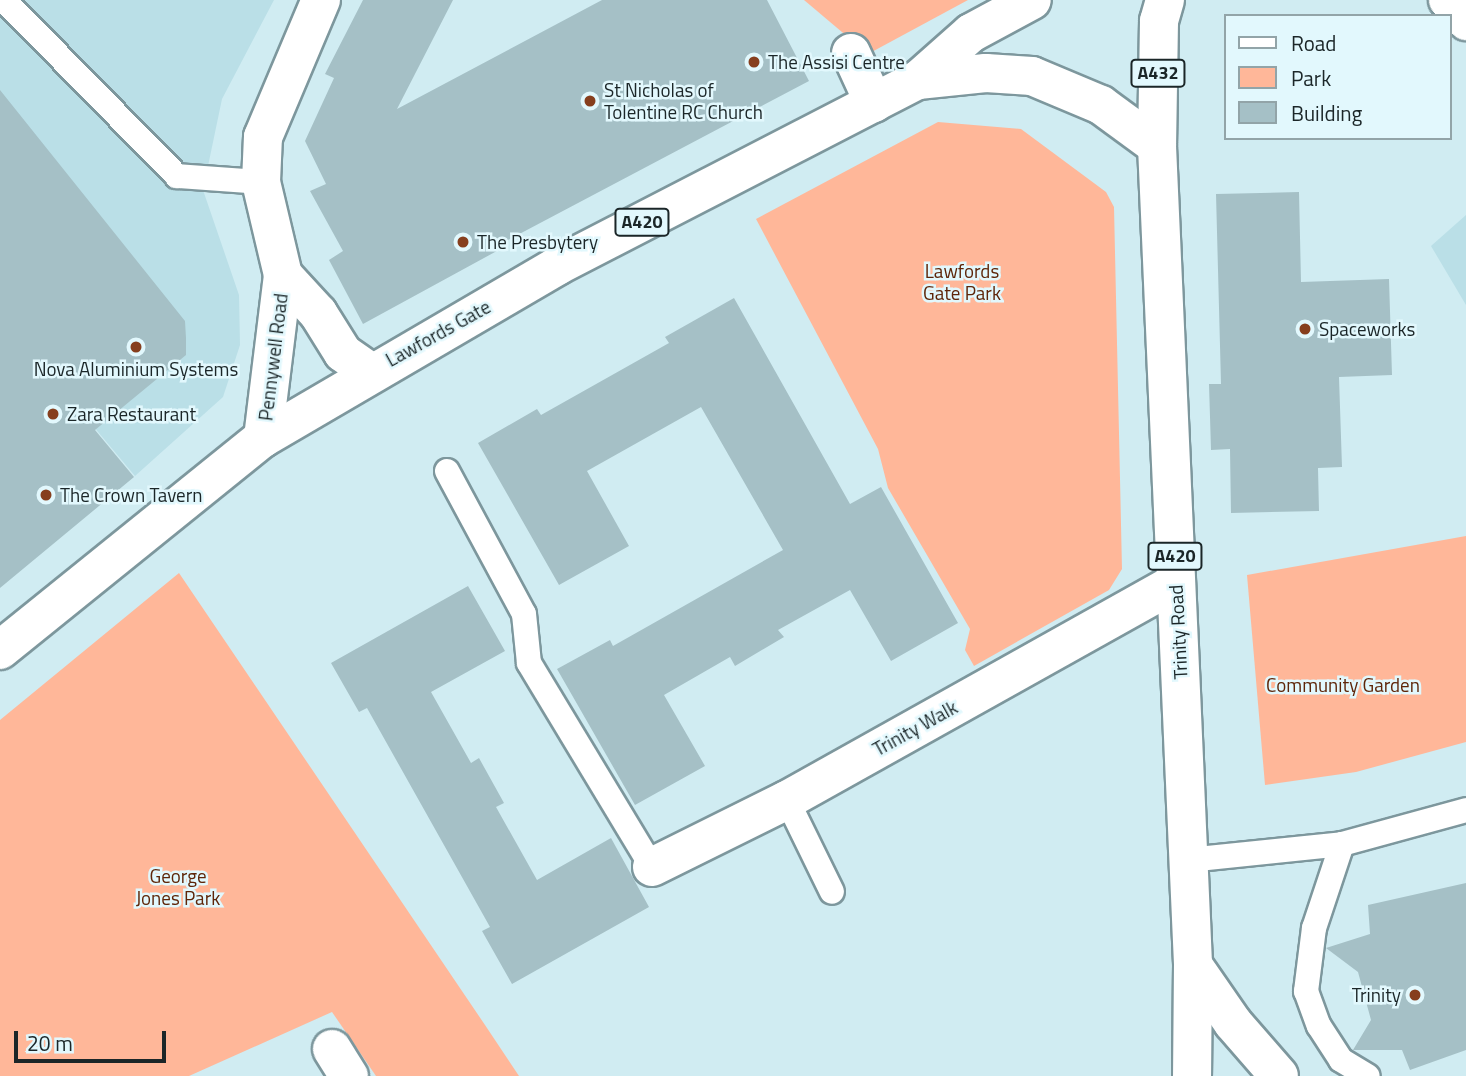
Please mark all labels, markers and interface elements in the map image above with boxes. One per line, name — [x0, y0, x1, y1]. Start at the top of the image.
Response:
legend — [1224, 14, 1452, 140]
text: Road — [1291, 27, 1336, 59]
place label: The Assisi Centre — [768, 51, 905, 73]
marker: The Assisi Centre — [746, 54, 762, 70]
road number: A432 — [1130, 58, 1186, 88]
text: Park — [1291, 62, 1331, 94]
place label: St Nicholas of Tolentine RC Church — [604, 79, 763, 123]
marker: St Nicholas of Tolentine RC Church — [582, 93, 598, 109]
text: Building — [1291, 97, 1362, 129]
road number: A420 — [614, 208, 670, 236]
place label: The Presbytery — [477, 231, 598, 253]
marker: The Presbytery — [455, 234, 471, 250]
park label: Lawfords Gate Park — [923, 260, 1001, 304]
street label: Pennywell Road — [254, 292, 292, 422]
street label: Lawfords Gate — [382, 295, 494, 371]
place label: Spaceworks — [1319, 318, 1415, 340]
marker: Spaceworks — [1297, 321, 1313, 337]
marker: Nova Aluminium Systems — [128, 339, 144, 355]
place label: Nova Aluminium Systems — [34, 358, 238, 380]
place label: Zara Restaurant — [67, 403, 196, 425]
marker: Zara Restaurant — [45, 406, 61, 422]
place label: The Crown Tavern — [60, 484, 202, 506]
marker: The Crown Tavern — [38, 487, 54, 503]
road number: A420 — [1147, 542, 1203, 570]
street label: Trinity Road — [1164, 584, 1192, 680]
park label: Community Garden — [1266, 674, 1420, 696]
street label: Trinity Walk — [869, 695, 961, 761]
park label: George Jones Park — [136, 865, 220, 909]
place label: Trinity — [1352, 984, 1401, 1006]
marker: Trinity — [1407, 987, 1423, 1003]
scale bar — [18, 1016, 170, 1060]
text: 20 m — [27, 1027, 73, 1059]

